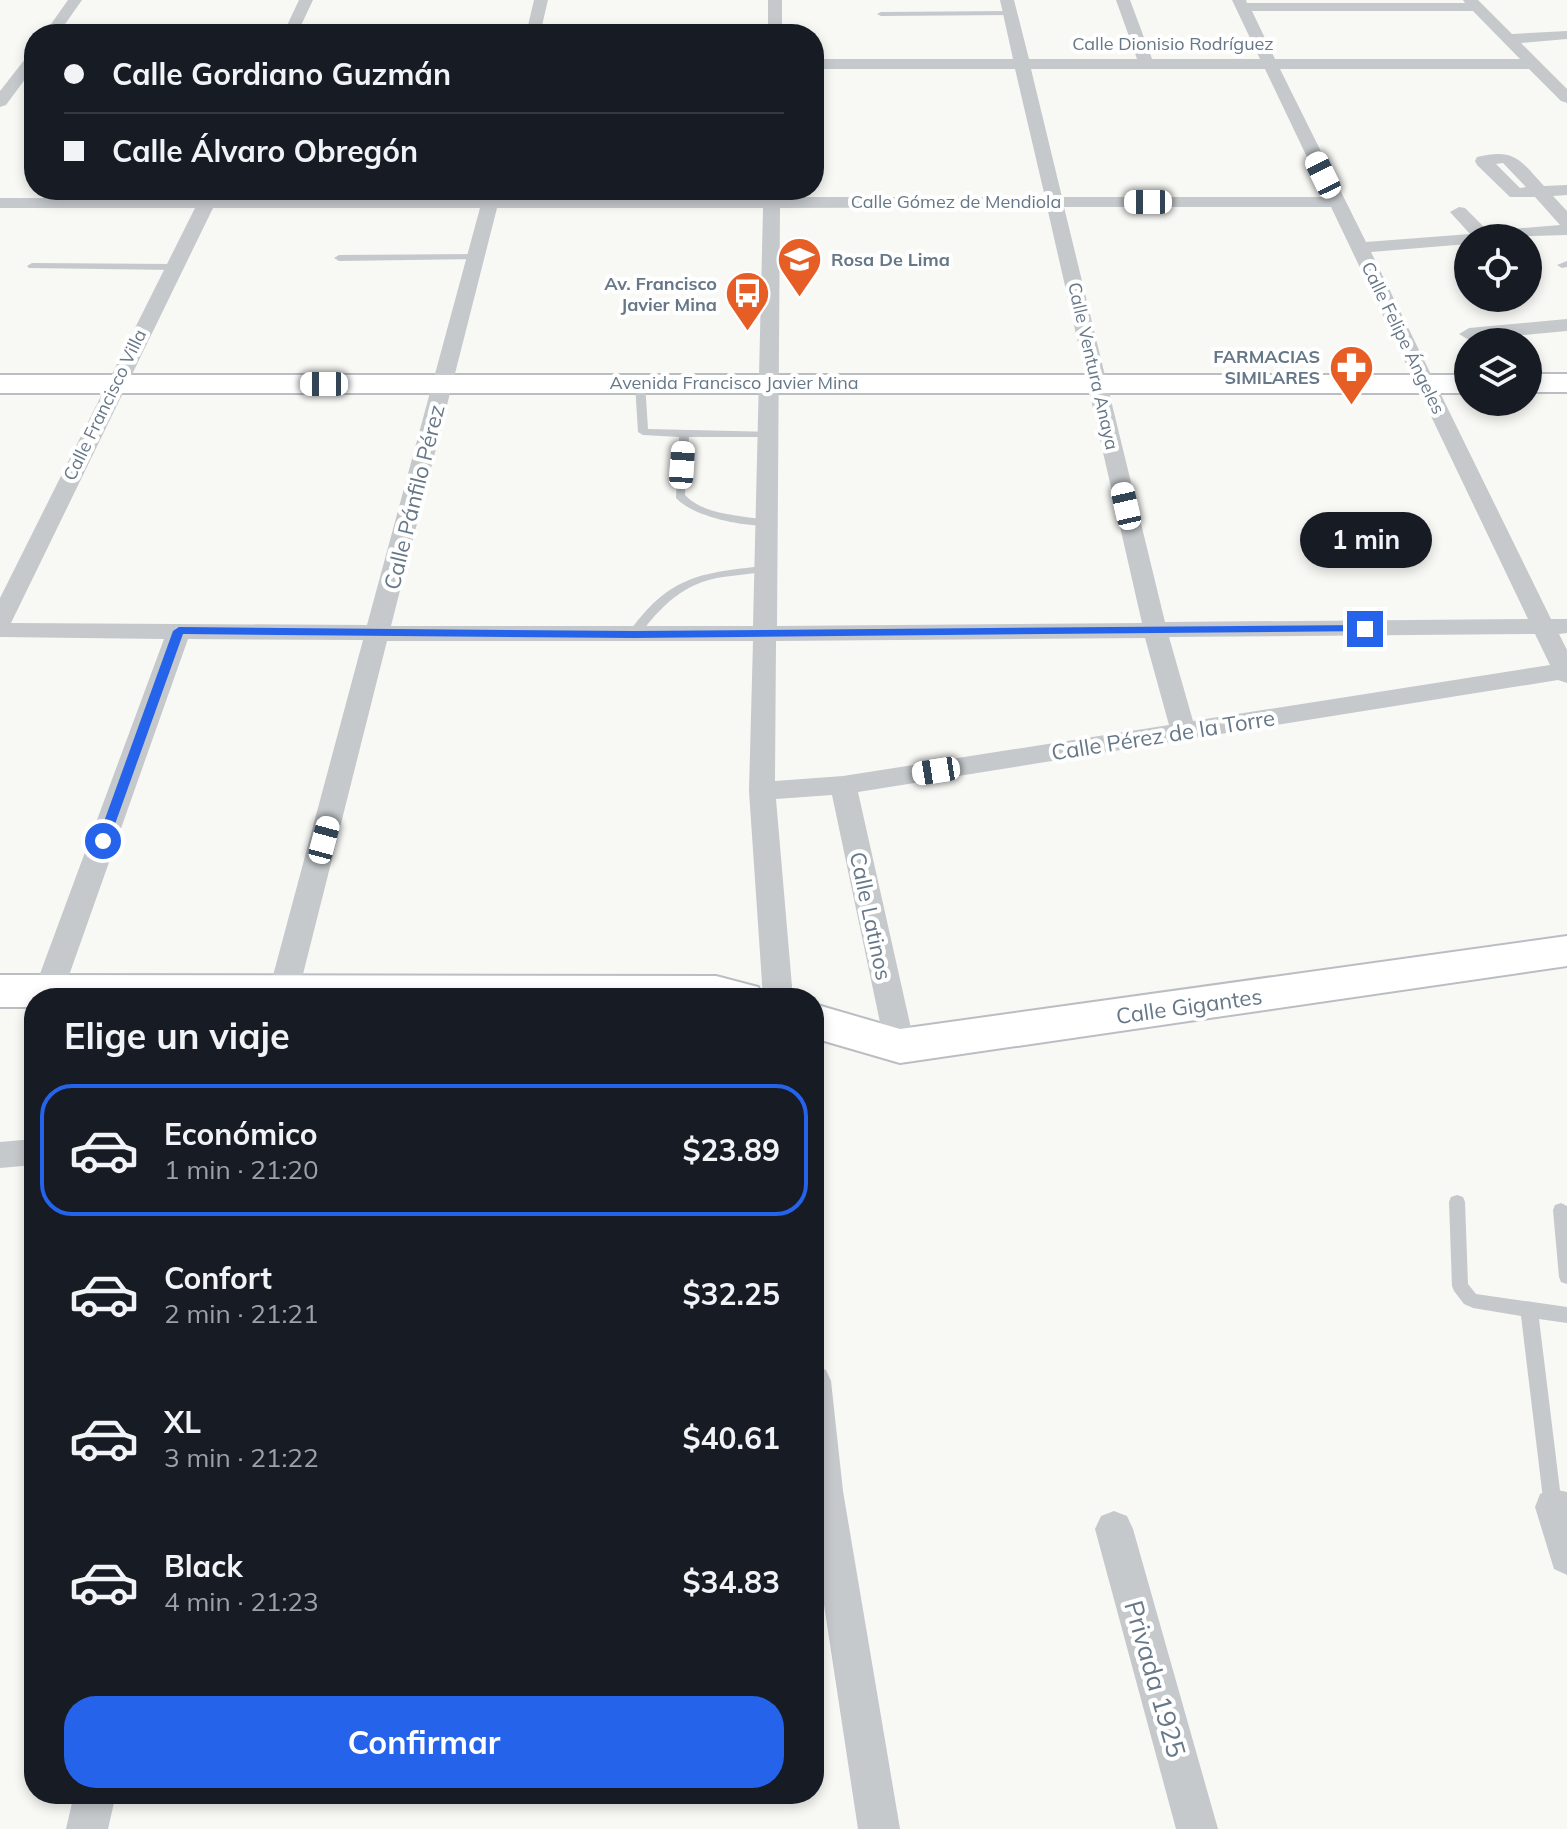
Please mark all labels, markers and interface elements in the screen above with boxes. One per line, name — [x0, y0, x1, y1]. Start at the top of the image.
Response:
street label: Calle Dionisio Rodríguez — [1072, 32, 1274, 55]
text: Calle Gordiano Guzmán — [112, 55, 451, 93]
text: Calle Álvaro Obregón — [112, 132, 418, 170]
car — [1302, 148, 1344, 202]
street label: Calle Gómez de Mendiola — [851, 190, 1061, 213]
car — [1124, 190, 1172, 214]
map controls — [1454, 224, 1542, 416]
button: locate — [1454, 224, 1542, 312]
school or university icon: Rosa De Lima — [776, 236, 824, 299]
place label: Rosa De Lima — [831, 248, 950, 271]
street label: Calle Felipe Ángeles — [1357, 258, 1450, 418]
bus stop icon: Av. Francisco Javier Mina — [724, 270, 772, 333]
place label: Av. Francisco Javier Mina — [604, 272, 717, 316]
street label: Calle Ventura Anaya — [1063, 280, 1124, 452]
street label: Calle Francisco Villa — [58, 325, 151, 484]
button: layers — [1454, 328, 1542, 416]
pharmacy icon: FARMACIAS SIMILARES — [1327, 343, 1375, 406]
place label: FARMACIAS SIMILARES — [1213, 345, 1320, 389]
street label: Avenida Francisco Javier Mina — [609, 371, 859, 394]
car — [300, 372, 348, 396]
street label: Calle Pánfilo Pérez — [377, 402, 451, 592]
car — [668, 440, 696, 490]
car — [1109, 480, 1143, 532]
callout: 1 min — [1299, 513, 1431, 569]
text: 1 min — [1332, 523, 1400, 556]
route end — [1347, 611, 1383, 647]
street label: Calle Pérez de la Torre — [1049, 704, 1277, 766]
car — [910, 755, 962, 787]
car — [306, 814, 342, 866]
route start — [85, 823, 121, 859]
street label: Calle Latinos — [844, 849, 898, 983]
street label: Calle Gigantes — [1114, 982, 1264, 1030]
text: Elige un viaje — [64, 1013, 290, 1058]
icon: car — [68, 1114, 140, 1186]
text: Económico — [164, 1115, 318, 1153]
text: $23.89 — [683, 1131, 780, 1169]
text: 1 min · 21:20 — [164, 1153, 319, 1186]
icon: car — [68, 1258, 140, 1330]
text: Confort — [164, 1259, 272, 1297]
text: $32.25 — [683, 1275, 780, 1313]
text: 2 min · 21:21 — [164, 1297, 319, 1330]
icon: car — [68, 1402, 140, 1474]
text: XL — [164, 1403, 201, 1441]
text: $40.61 — [683, 1419, 780, 1457]
text: 3 min · 21:22 — [164, 1441, 319, 1474]
icon: car — [68, 1546, 140, 1618]
text: Black — [164, 1547, 243, 1585]
text: $34.83 — [683, 1563, 780, 1601]
text: 4 min · 21:23 — [164, 1585, 319, 1618]
street label: Privada 1925 — [1117, 1597, 1194, 1761]
button: Confirmar — [64, 1696, 784, 1788]

